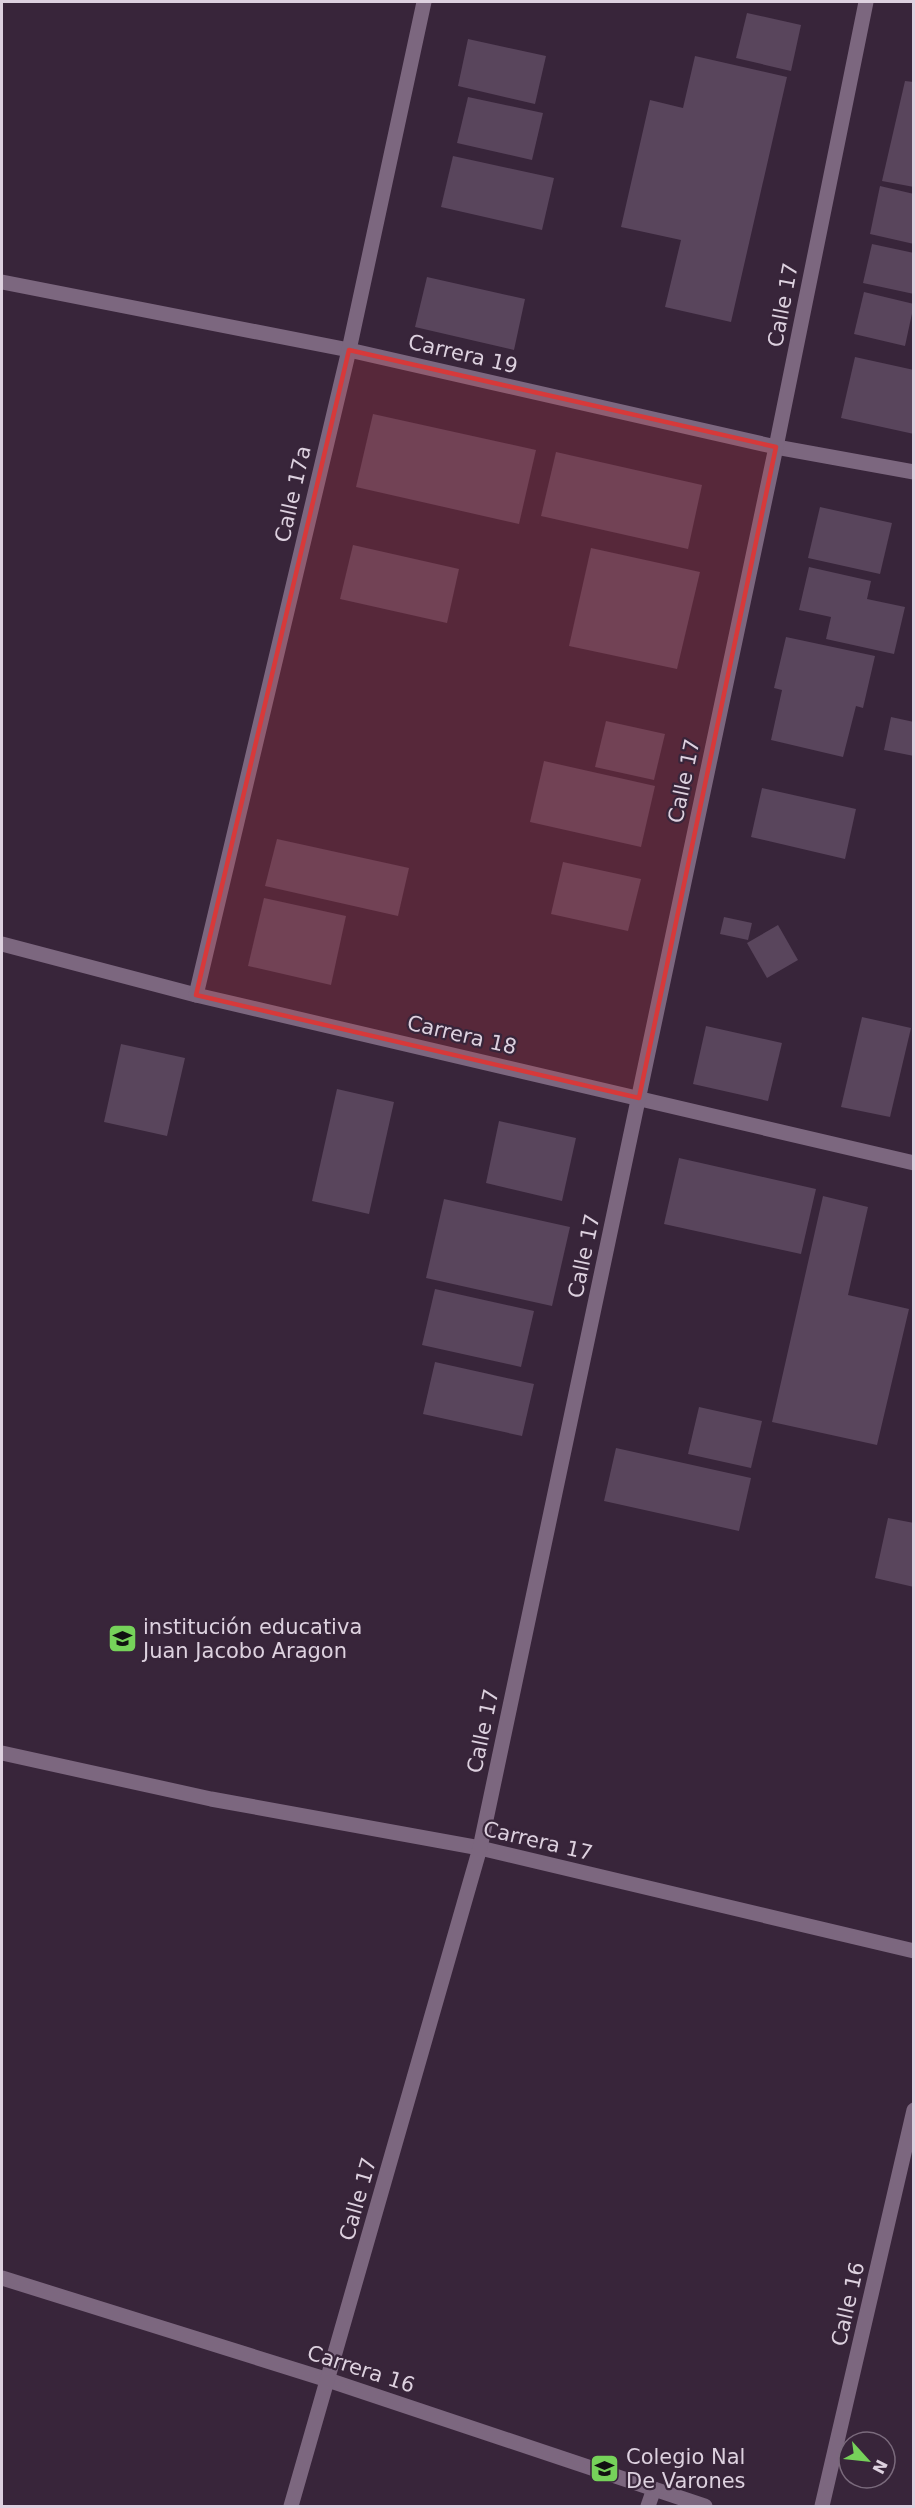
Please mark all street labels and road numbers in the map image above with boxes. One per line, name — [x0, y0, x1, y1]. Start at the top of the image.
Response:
street label: Calle 17 — [763, 261, 803, 349]
street label: Carrera 19 — [406, 330, 520, 378]
street label: Calle 17a — [270, 443, 316, 545]
street label: Calle 17 — [663, 737, 705, 825]
street label: Carrera 18 — [405, 1011, 519, 1059]
street label: Calle 17 — [563, 1212, 605, 1300]
street label: Calle 17 — [462, 1687, 504, 1775]
street label: Carrera 17 — [481, 1817, 595, 1865]
street label: Calle 17 — [335, 2155, 381, 2243]
street label: Calle 16 — [827, 2260, 869, 2348]
street label: Carrera 16 — [304, 2340, 418, 2398]

